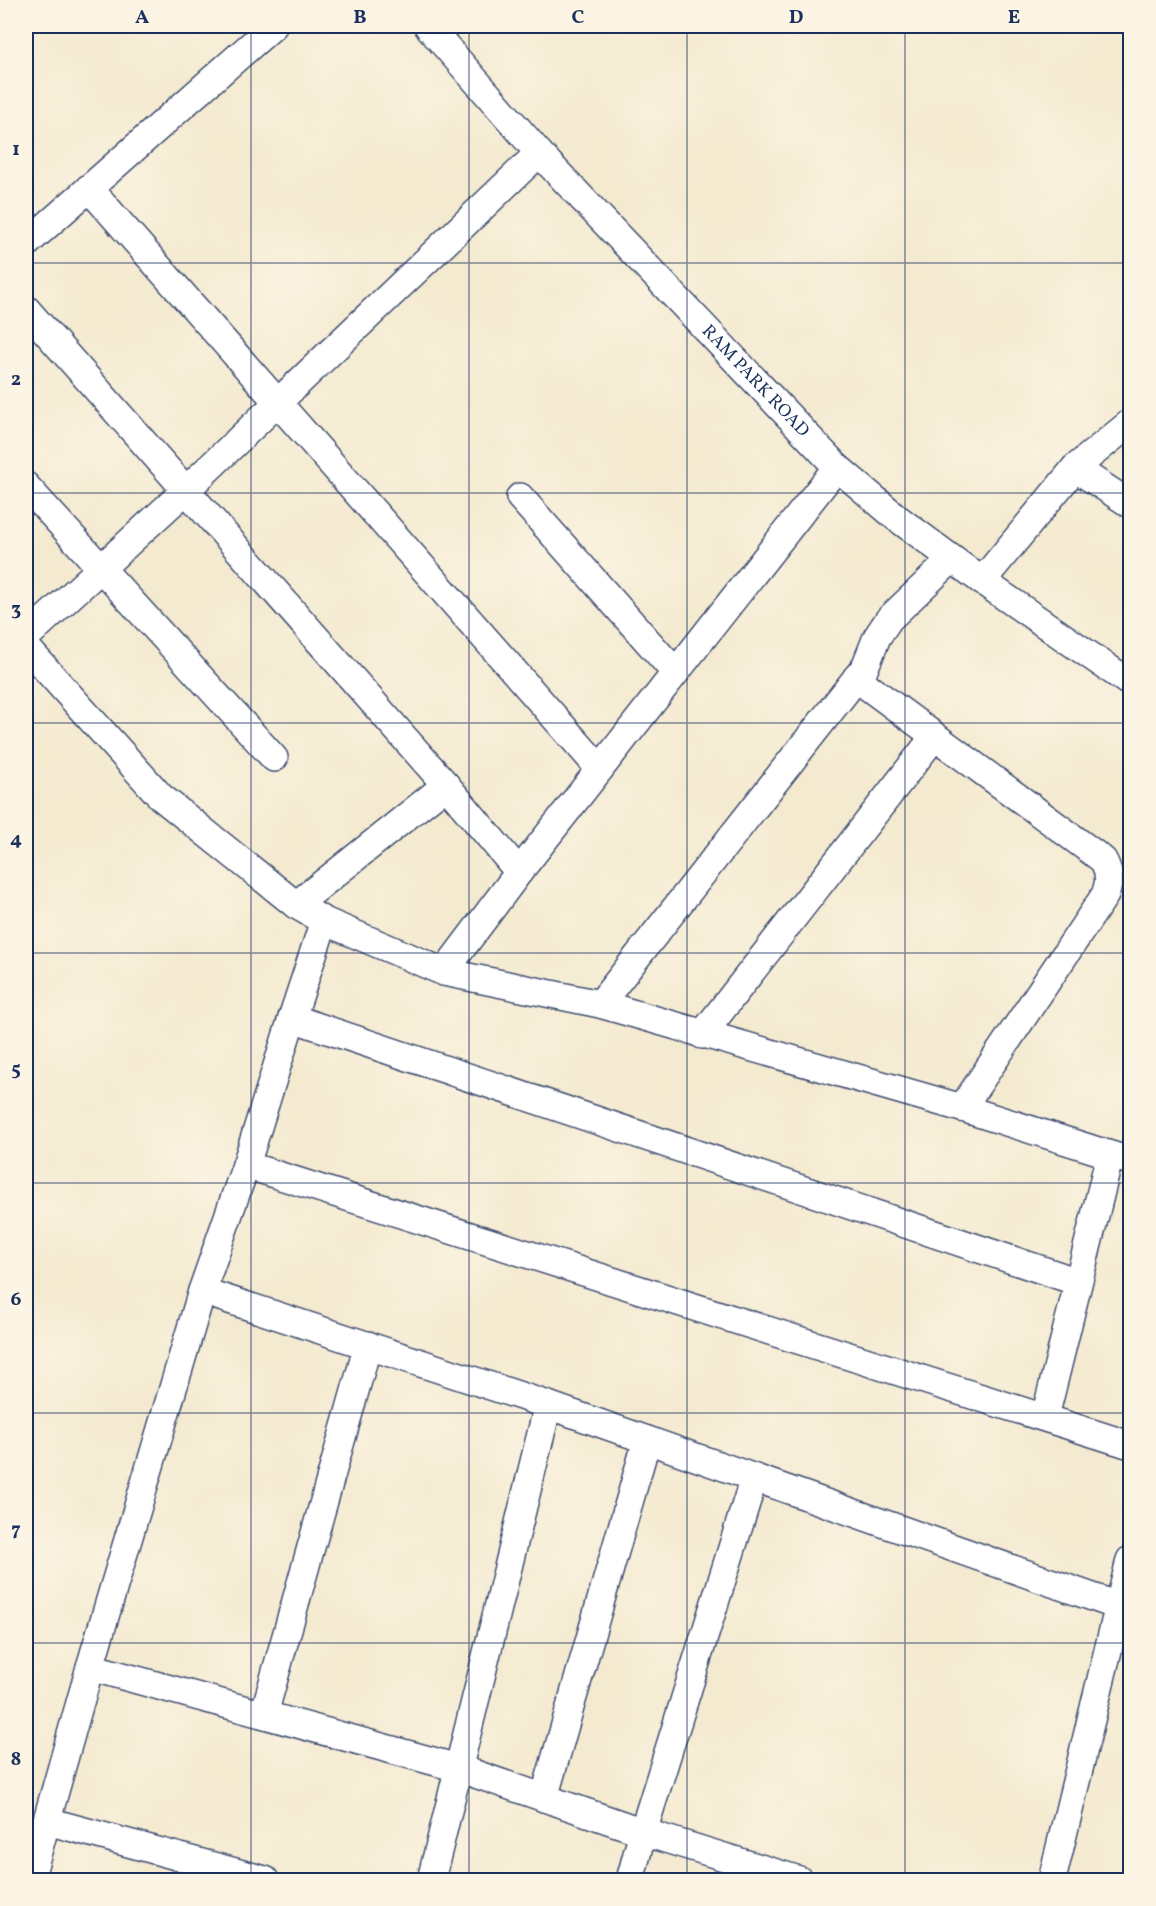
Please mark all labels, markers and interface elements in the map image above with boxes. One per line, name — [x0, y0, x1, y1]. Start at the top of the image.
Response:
text: A — [135, 4, 149, 32]
text: B — [353, 4, 367, 32]
text: C — [572, 4, 585, 32]
text: D — [789, 4, 803, 32]
text: E — [1008, 4, 1020, 32]
text: 1 — [12, 136, 20, 164]
street label: RAM PARK ROAD — [696, 319, 815, 443]
text: 2 — [11, 366, 21, 394]
text: 3 — [11, 596, 21, 624]
text: 4 — [10, 826, 22, 854]
text: 5 — [11, 1056, 21, 1084]
text: 6 — [11, 1286, 22, 1314]
text: 7 — [11, 1516, 21, 1544]
text: 8 — [11, 1746, 21, 1774]

